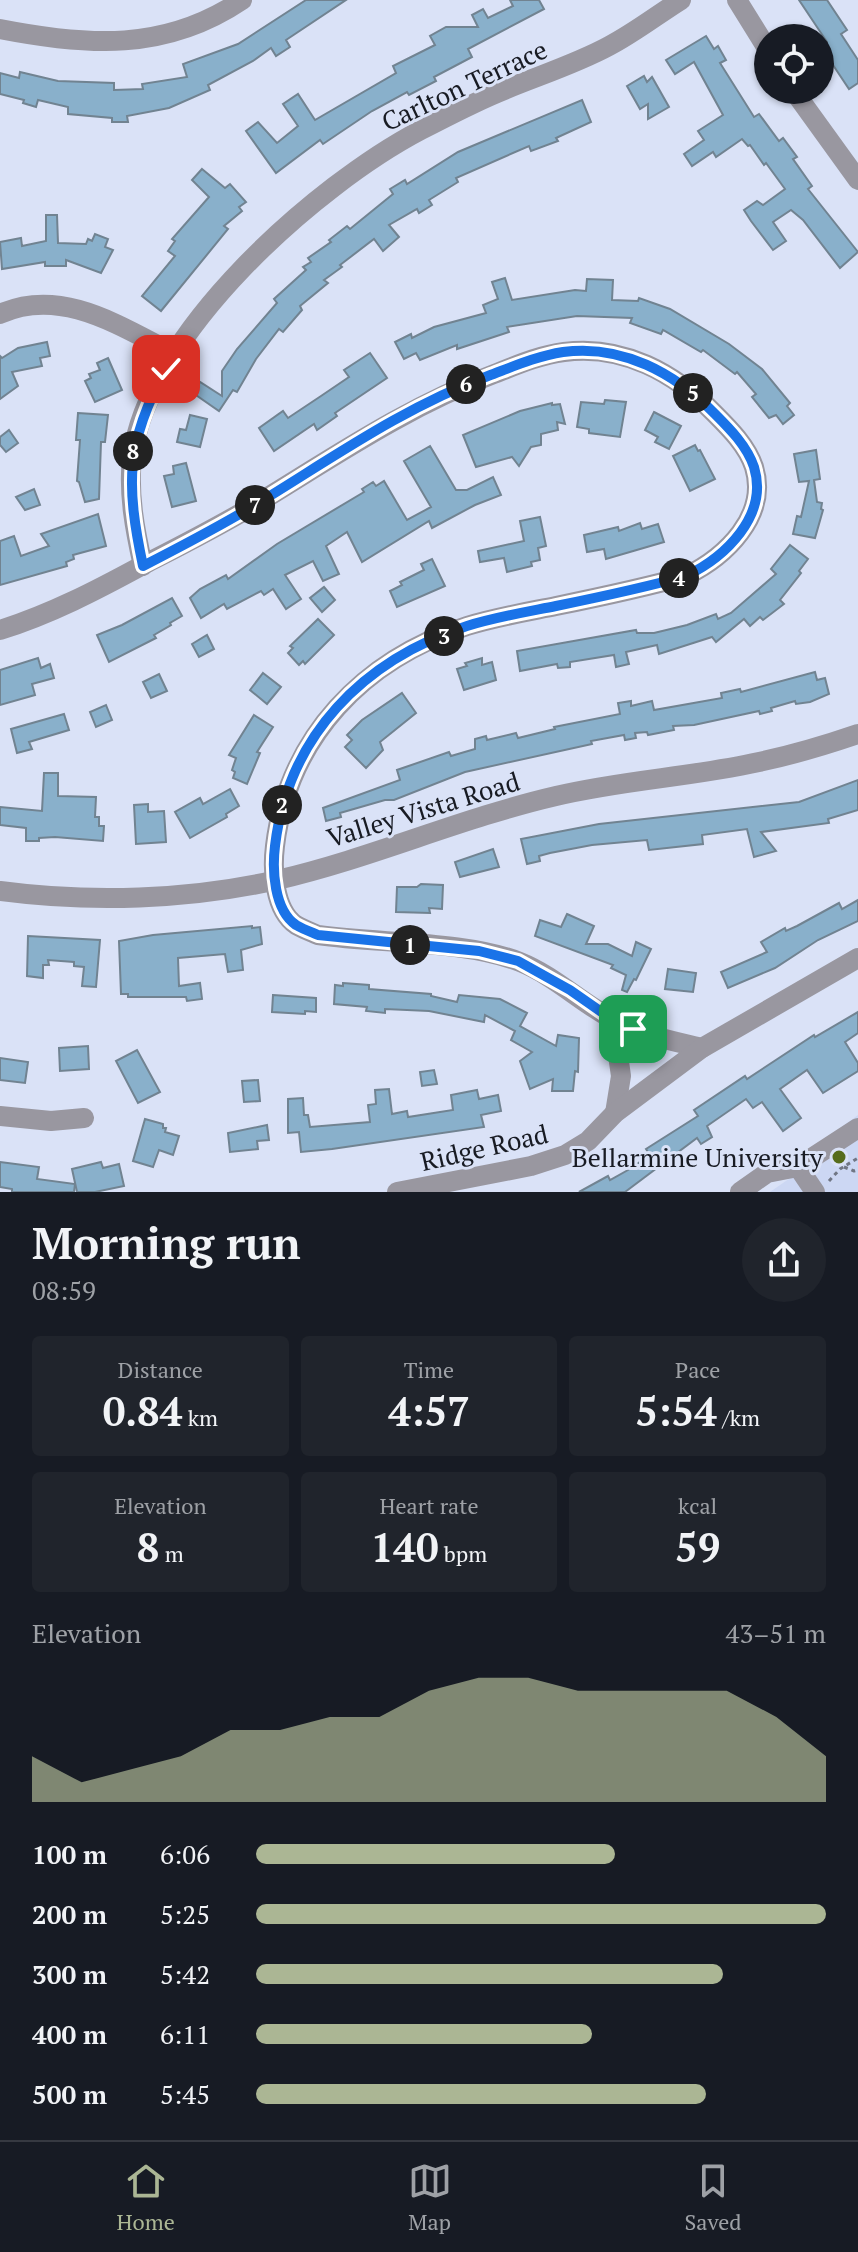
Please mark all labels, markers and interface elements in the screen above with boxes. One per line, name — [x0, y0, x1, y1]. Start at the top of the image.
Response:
map controls — [754, 24, 834, 104]
button: locate — [754, 24, 834, 104]
street label: Carlton Terrace — [376, 32, 552, 138]
pin — [132, 335, 200, 403]
icon: check — [144, 347, 188, 391]
pin: 6 — [446, 364, 486, 404]
text: 6 — [460, 369, 472, 398]
pin: 5 — [673, 373, 713, 413]
text: 5 — [687, 378, 699, 407]
pin: 8 — [113, 431, 153, 471]
text: 8 — [127, 436, 139, 465]
pin: 7 — [235, 485, 275, 525]
text: 7 — [249, 490, 261, 519]
pin: 4 — [659, 558, 699, 598]
text: 4 — [673, 563, 685, 592]
pin: 3 — [424, 616, 464, 656]
text: 3 — [438, 621, 450, 650]
street label: Valley Vista Road — [323, 764, 523, 854]
pin: 2 — [262, 785, 302, 825]
text: 2 — [276, 790, 288, 819]
pin: 1 — [390, 925, 430, 965]
text: 1 — [404, 930, 416, 959]
pin — [599, 995, 667, 1063]
icon: arrive — [611, 1007, 655, 1051]
street label: Ridge Road — [417, 1116, 551, 1178]
place label: Bellarmine University — [572, 1140, 824, 1174]
marker: Bellarmine University — [830, 1148, 848, 1166]
text: Morning run — [32, 1213, 301, 1272]
button: share — [742, 1218, 826, 1302]
text: 08:59 — [32, 1273, 96, 1307]
text: Distance — [118, 1355, 203, 1384]
text: Time — [404, 1355, 454, 1384]
text: Pace — [675, 1355, 720, 1384]
text: 0.84 — [103, 1384, 182, 1437]
text: 4:57 — [388, 1384, 470, 1437]
text: 5:54 — [635, 1384, 717, 1437]
text: km — [182, 1403, 218, 1432]
text: /km — [717, 1403, 760, 1432]
text: Elevation — [114, 1491, 207, 1520]
text: Heart rate — [380, 1491, 478, 1520]
text: kcal — [678, 1491, 717, 1520]
text: 8 — [137, 1520, 159, 1573]
text: 140 — [371, 1520, 439, 1573]
text: 59 — [675, 1520, 720, 1573]
text: m — [159, 1539, 184, 1568]
text: bpm — [439, 1539, 487, 1568]
text: Elevation — [32, 1616, 141, 1650]
text: 43–51 m — [726, 1616, 826, 1650]
text: 100 m — [32, 1837, 107, 1871]
text: 6:06 — [160, 1837, 210, 1871]
text: 200 m — [32, 1897, 107, 1931]
text: 5:25 — [160, 1897, 210, 1931]
text: 300 m — [32, 1957, 107, 1991]
text: 5:42 — [160, 1957, 210, 1991]
text: 400 m — [32, 2017, 107, 2051]
text: 6:11 — [160, 2017, 210, 2051]
text: 500 m — [32, 2077, 107, 2111]
text: 5:45 — [160, 2077, 210, 2111]
tab: Home — [116, 2159, 175, 2236]
tab: Map — [408, 2159, 452, 2236]
tab: Saved — [685, 2159, 742, 2236]

